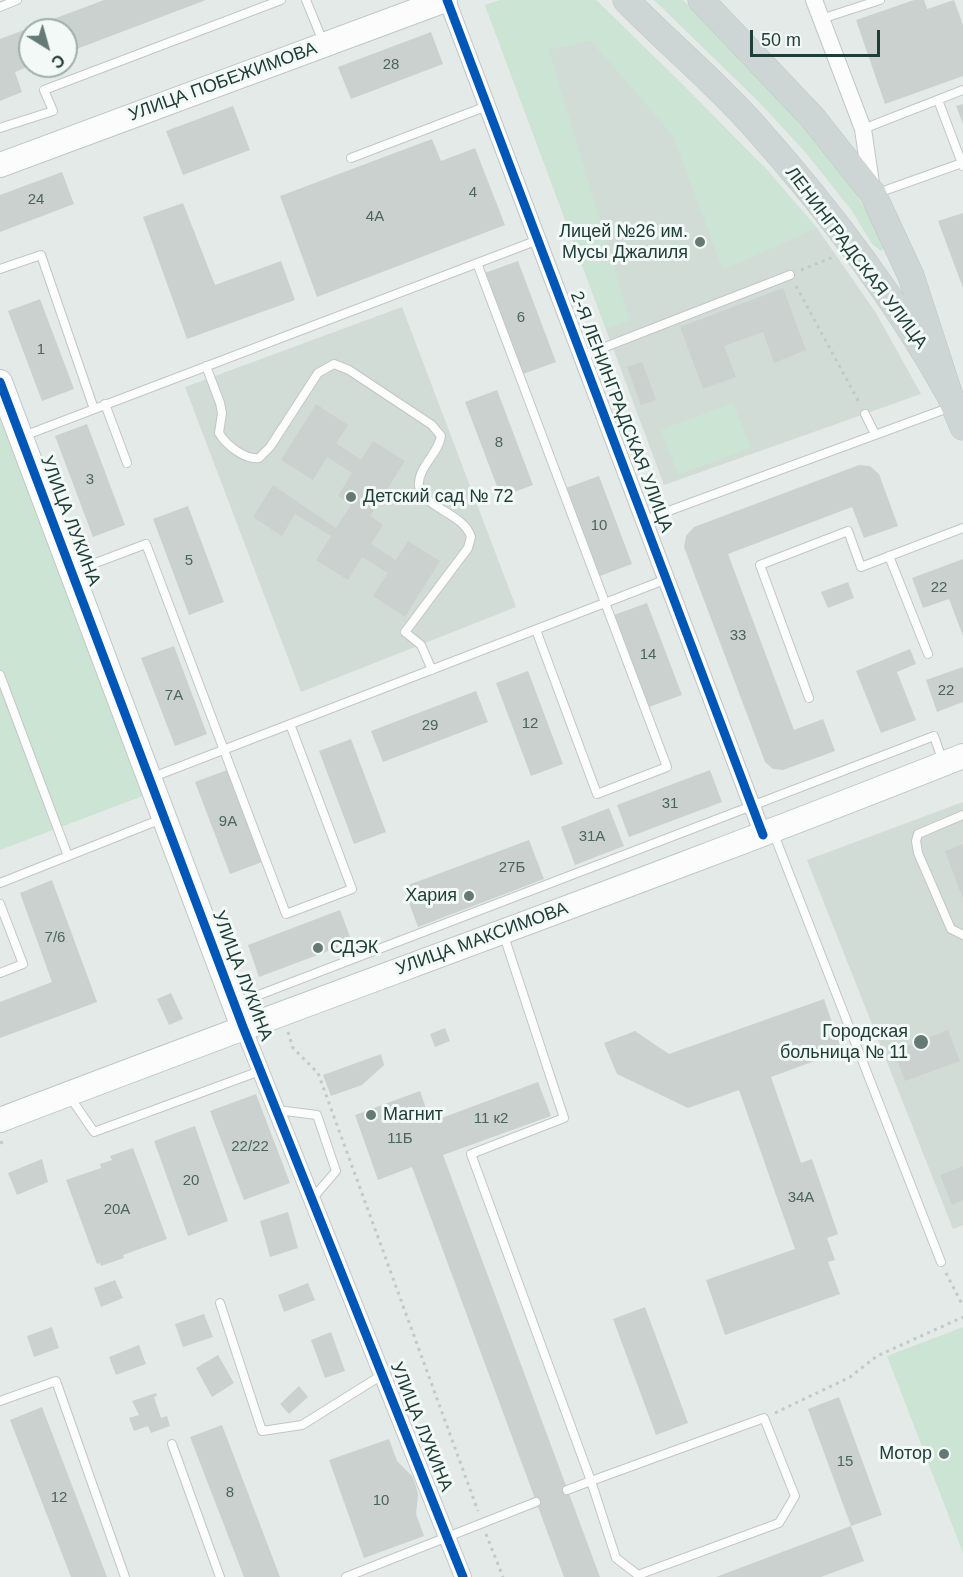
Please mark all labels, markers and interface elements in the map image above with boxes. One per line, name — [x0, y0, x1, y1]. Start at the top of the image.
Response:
north arrow — [18, 18, 78, 78]
scale bar — [753, 18, 884, 56]
text: 50 m — [761, 30, 801, 50]
street label: УЛИЦА ПОБЕЖИМОВА — [126, 38, 320, 126]
text: С — [48, 51, 68, 71]
house number: 28 — [383, 56, 399, 74]
street label: ЛЕНИНГРАДСКАЯ УЛИЦА — [780, 163, 932, 353]
house number: 4 — [469, 184, 477, 202]
house number: 24 — [28, 191, 44, 209]
house number: 4А — [366, 208, 384, 226]
place label: Лицей №26 им. Мусы Джалиля — [559, 221, 688, 264]
marker: Лицей №26 им. Мусы Джалиля — [693, 235, 707, 249]
street label: 2-Я ЛЕНИНГРАДСКАЯ УЛИЦА — [565, 288, 677, 536]
house number: 6 — [517, 309, 525, 327]
house number: 1 — [37, 341, 45, 359]
house number: 8 — [495, 434, 503, 452]
street label: УЛИЦА ЛУКИНА — [35, 453, 105, 589]
house number: 3 — [86, 471, 94, 489]
place label: Детский сад № 72 — [363, 486, 513, 508]
marker: Детский сад № 72 — [344, 490, 358, 504]
house number: 10 — [591, 517, 607, 535]
house number: 5 — [185, 552, 193, 570]
house number: 22 — [931, 579, 947, 597]
house number: 33 — [730, 627, 746, 645]
house number: 14 — [640, 646, 656, 664]
house number: 22 — [938, 682, 954, 700]
house number: 7А — [165, 687, 183, 705]
house number: 12 — [522, 715, 538, 733]
house number: 29 — [422, 717, 438, 735]
house number: 31 — [662, 795, 678, 813]
house number: 9А — [219, 813, 237, 831]
house number: 31А — [579, 828, 605, 846]
house number: 27Б — [499, 859, 525, 877]
place label: Хария — [405, 885, 457, 907]
marker: Хария — [462, 889, 476, 903]
street label: УЛИЦА МАКСИМОВА — [393, 898, 571, 980]
street label: УЛИЦА ЛУКИНА — [207, 908, 277, 1044]
house number: 7/6 — [45, 929, 65, 947]
place label: СДЭК — [330, 937, 378, 959]
marker: СДЭК — [311, 941, 325, 955]
place label: Городская больница № 11 — [780, 1021, 908, 1064]
marker: Городская больница № 11 — [912, 1033, 930, 1051]
place label: Магнит — [383, 1104, 443, 1126]
marker: Магнит — [364, 1108, 378, 1122]
house number: 11 к2 — [474, 1110, 508, 1128]
house number: 11Б — [387, 1130, 413, 1148]
house number: 22/22 — [231, 1138, 269, 1156]
house number: 20 — [183, 1172, 199, 1190]
house number: 34А — [788, 1189, 814, 1207]
house number: 20А — [104, 1201, 130, 1219]
street label: УЛИЦА ЛУКИНА — [385, 1359, 457, 1495]
place label: Мотор — [879, 1443, 932, 1465]
marker: Мотор — [937, 1447, 951, 1461]
house number: 15 — [837, 1453, 853, 1471]
house number: 8 — [226, 1484, 234, 1502]
house number: 12 — [51, 1489, 67, 1507]
house number: 10 — [373, 1492, 389, 1510]

